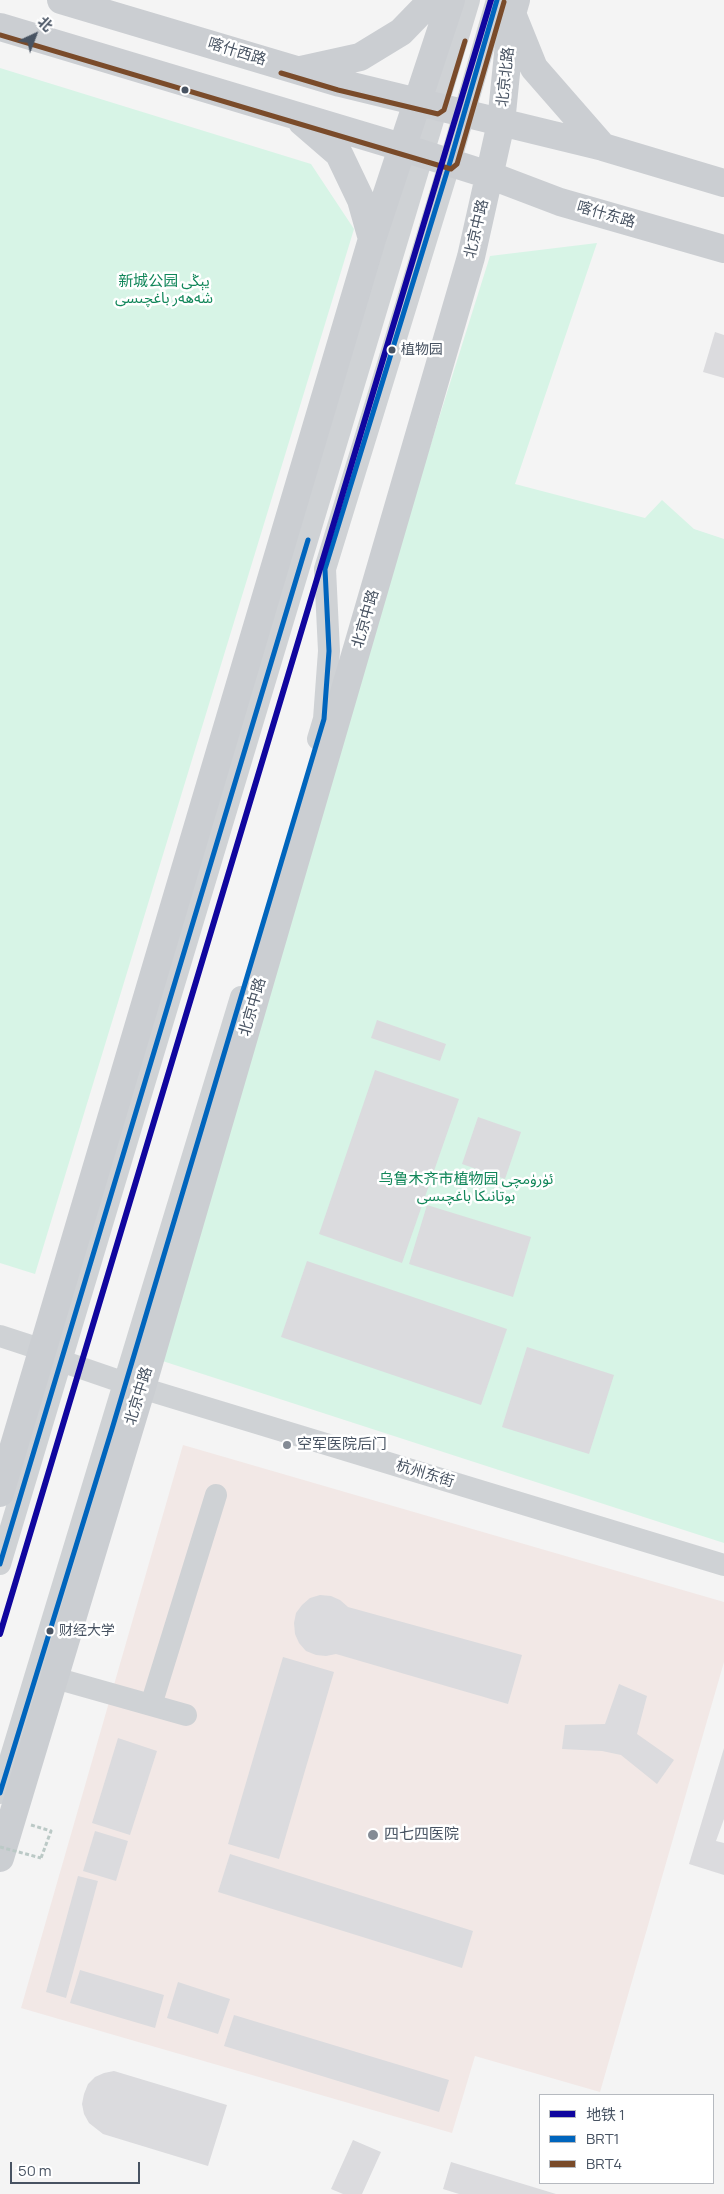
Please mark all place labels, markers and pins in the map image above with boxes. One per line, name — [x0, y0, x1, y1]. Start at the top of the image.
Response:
unlabelled marker — [180, 85, 190, 95]
place label: 植物园 — [401, 342, 443, 358]
marker: 植物园 — [387, 345, 397, 355]
place label: 空军医院后门 — [297, 1436, 387, 1454]
marker: 空军医院后门 — [281, 1439, 293, 1451]
place label: 财经大学 — [59, 1623, 115, 1639]
marker: 财经大学 — [45, 1626, 55, 1636]
place label: 四七四医院 — [384, 1826, 459, 1844]
marker: 四七四医院 — [366, 1828, 380, 1842]

